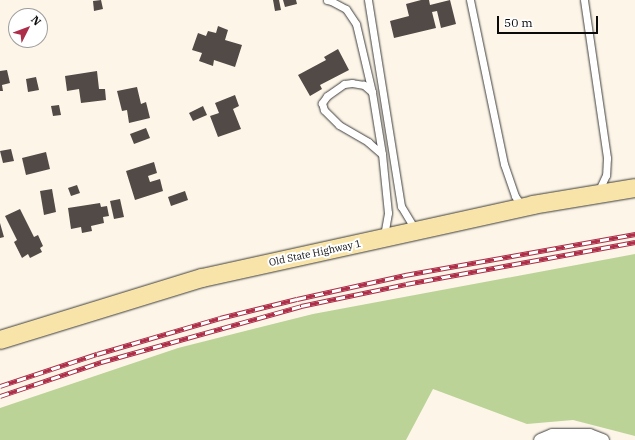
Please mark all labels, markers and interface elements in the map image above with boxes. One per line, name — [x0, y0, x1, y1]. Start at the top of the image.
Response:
north arrow — [8, 8, 48, 48]
scale bar — [499, 8, 600, 34]
text: N — [28, 13, 44, 29]
text: 50 m — [504, 15, 533, 30]
street label: Old State Highway 1 — [268, 237, 362, 269]

